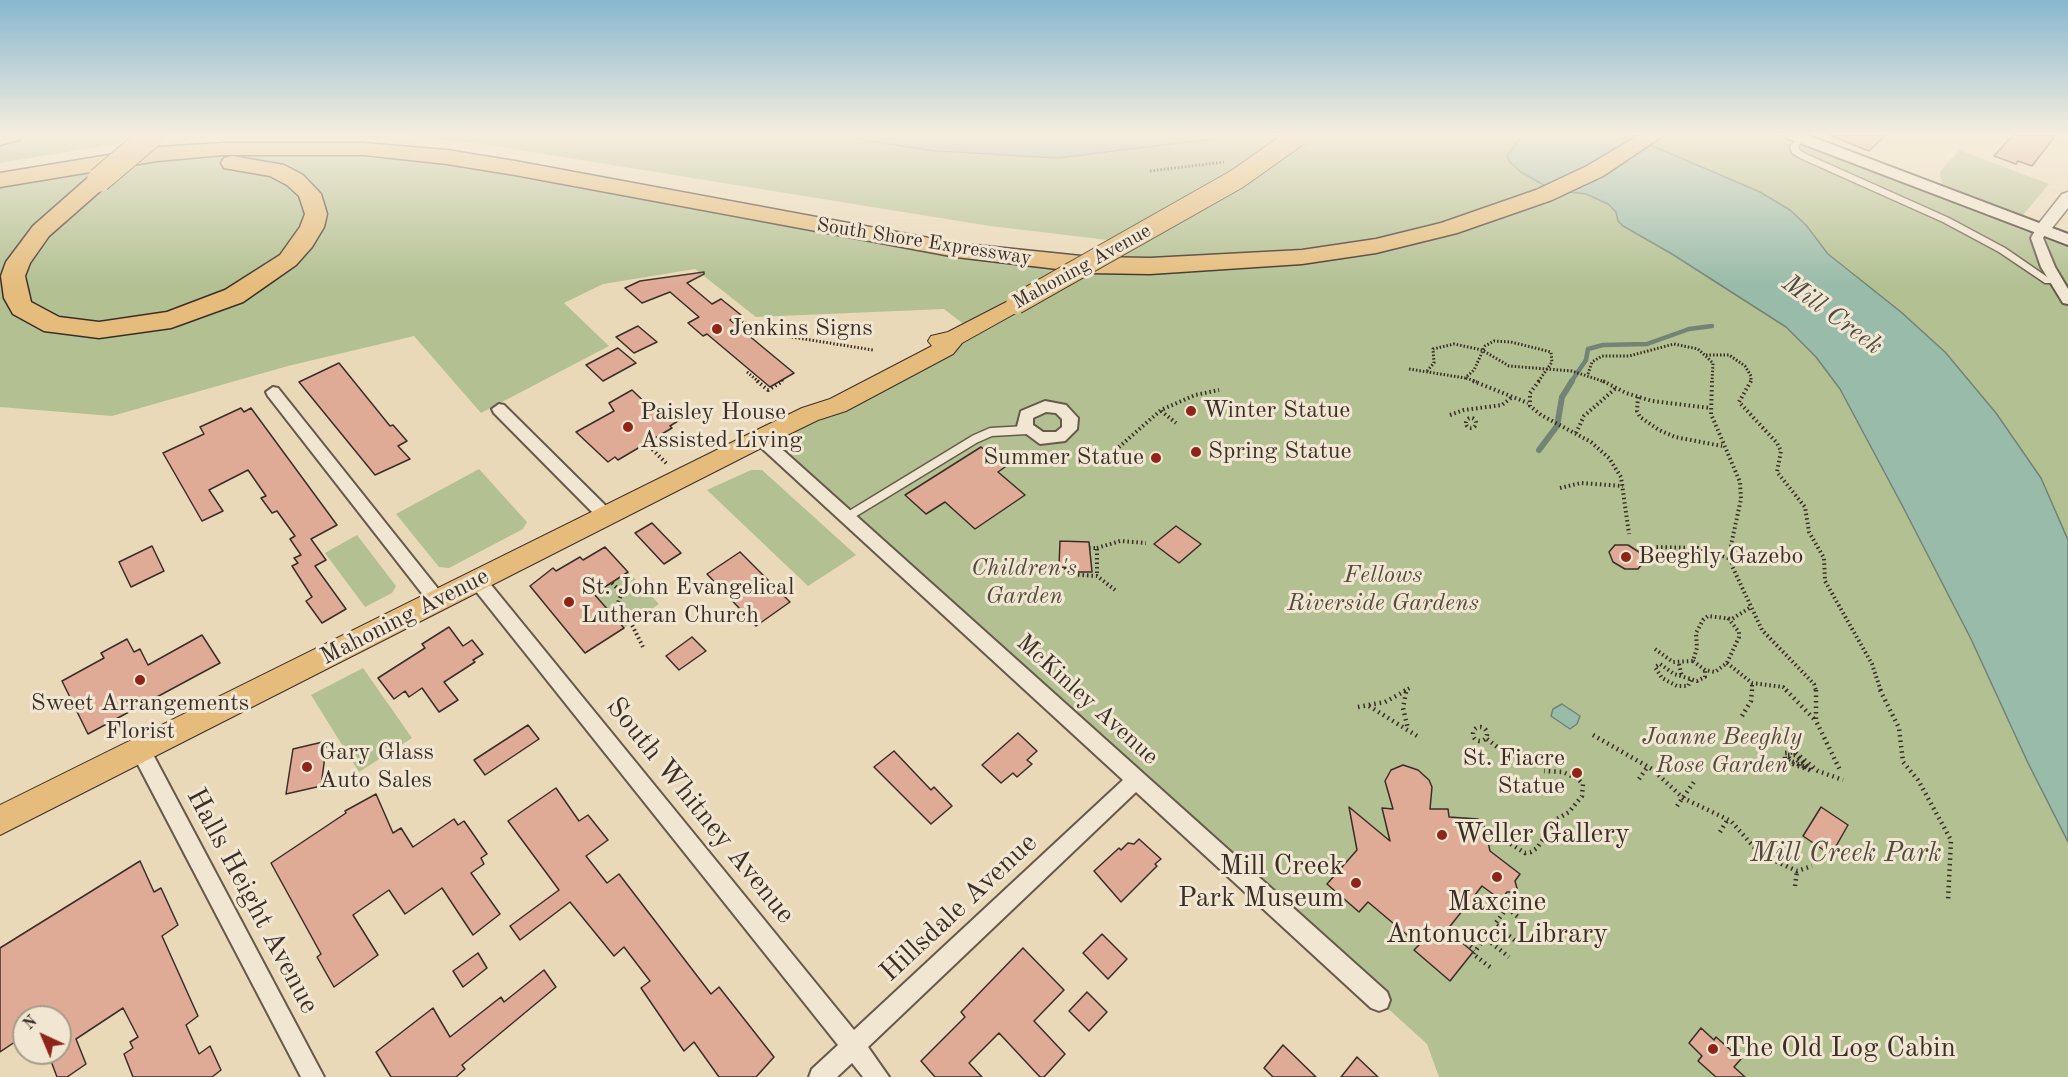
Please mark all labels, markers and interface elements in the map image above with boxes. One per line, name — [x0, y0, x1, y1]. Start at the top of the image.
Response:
street label: South Shore Expressway — [815, 213, 1033, 271]
street label: Mahoning Avenue — [1009, 219, 1155, 315]
water label: Mill Creek — [1776, 268, 1888, 362]
place label: Jenkins Signs — [729, 315, 873, 343]
marker: Jenkins Signs — [710, 322, 724, 336]
place label: Winter Statue — [1203, 397, 1350, 425]
place label: Paisley House Assisted Living — [640, 399, 802, 455]
marker: Winter Statue — [1184, 404, 1198, 418]
marker: Paisley House Assisted Living — [621, 420, 635, 434]
place label: Spring Statue — [1208, 438, 1352, 466]
place label: Summer Statue — [983, 444, 1144, 472]
marker: Spring Statue — [1189, 445, 1203, 459]
marker: Summer Statue — [1149, 451, 1163, 465]
place label: Beeghly Gazebo — [1638, 543, 1804, 571]
marker: Beeghly Gazebo — [1619, 550, 1633, 564]
park label: Children's Garden — [971, 555, 1077, 611]
street label: Mahoning Avenue — [316, 562, 494, 672]
park label: Fellows Riverside Gardens — [1287, 562, 1479, 618]
place label: St. John Evangelical Lutheran Church — [581, 574, 794, 630]
marker: St. John Evangelical Lutheran Church — [562, 595, 576, 609]
street label: McKinley Avenue — [1010, 629, 1164, 771]
marker: Sweet Arrangements Florist — [133, 673, 147, 687]
place label: Sweet Arrangements Florist — [31, 690, 249, 746]
street label: South Whitney Avenue — [598, 691, 802, 931]
park label: Joanne Beeghly Rose Garden — [1642, 724, 1802, 780]
place label: Gary Glass Auto Sales — [319, 739, 434, 795]
place label: St. Fiacre Statue — [1462, 745, 1565, 801]
marker: Gary Glass Auto Sales — [300, 760, 314, 774]
marker: St. Fiacre Statue — [1570, 766, 1584, 780]
street label: Halls Height Avenue — [178, 783, 326, 1019]
place label: Weller Gallery — [1454, 818, 1630, 852]
street label: Hillsdale Avenue — [873, 827, 1045, 989]
marker: Weller Gallery — [1435, 828, 1449, 842]
park label: Mill Creek Park — [1750, 837, 1942, 871]
place label: Mill Creek Park Museum — [1178, 850, 1344, 916]
marker: Maxcine Antonucci Library — [1490, 870, 1504, 884]
marker: Mill Creek Park Museum — [1349, 876, 1363, 890]
place label: Maxcine Antonucci Library — [1386, 886, 1608, 952]
north arrow — [12, 1005, 72, 1065]
text: N — [21, 1013, 41, 1034]
place label: The Old Log Cabin — [1725, 1032, 1956, 1066]
marker: The Old Log Cabin — [1706, 1042, 1720, 1056]

